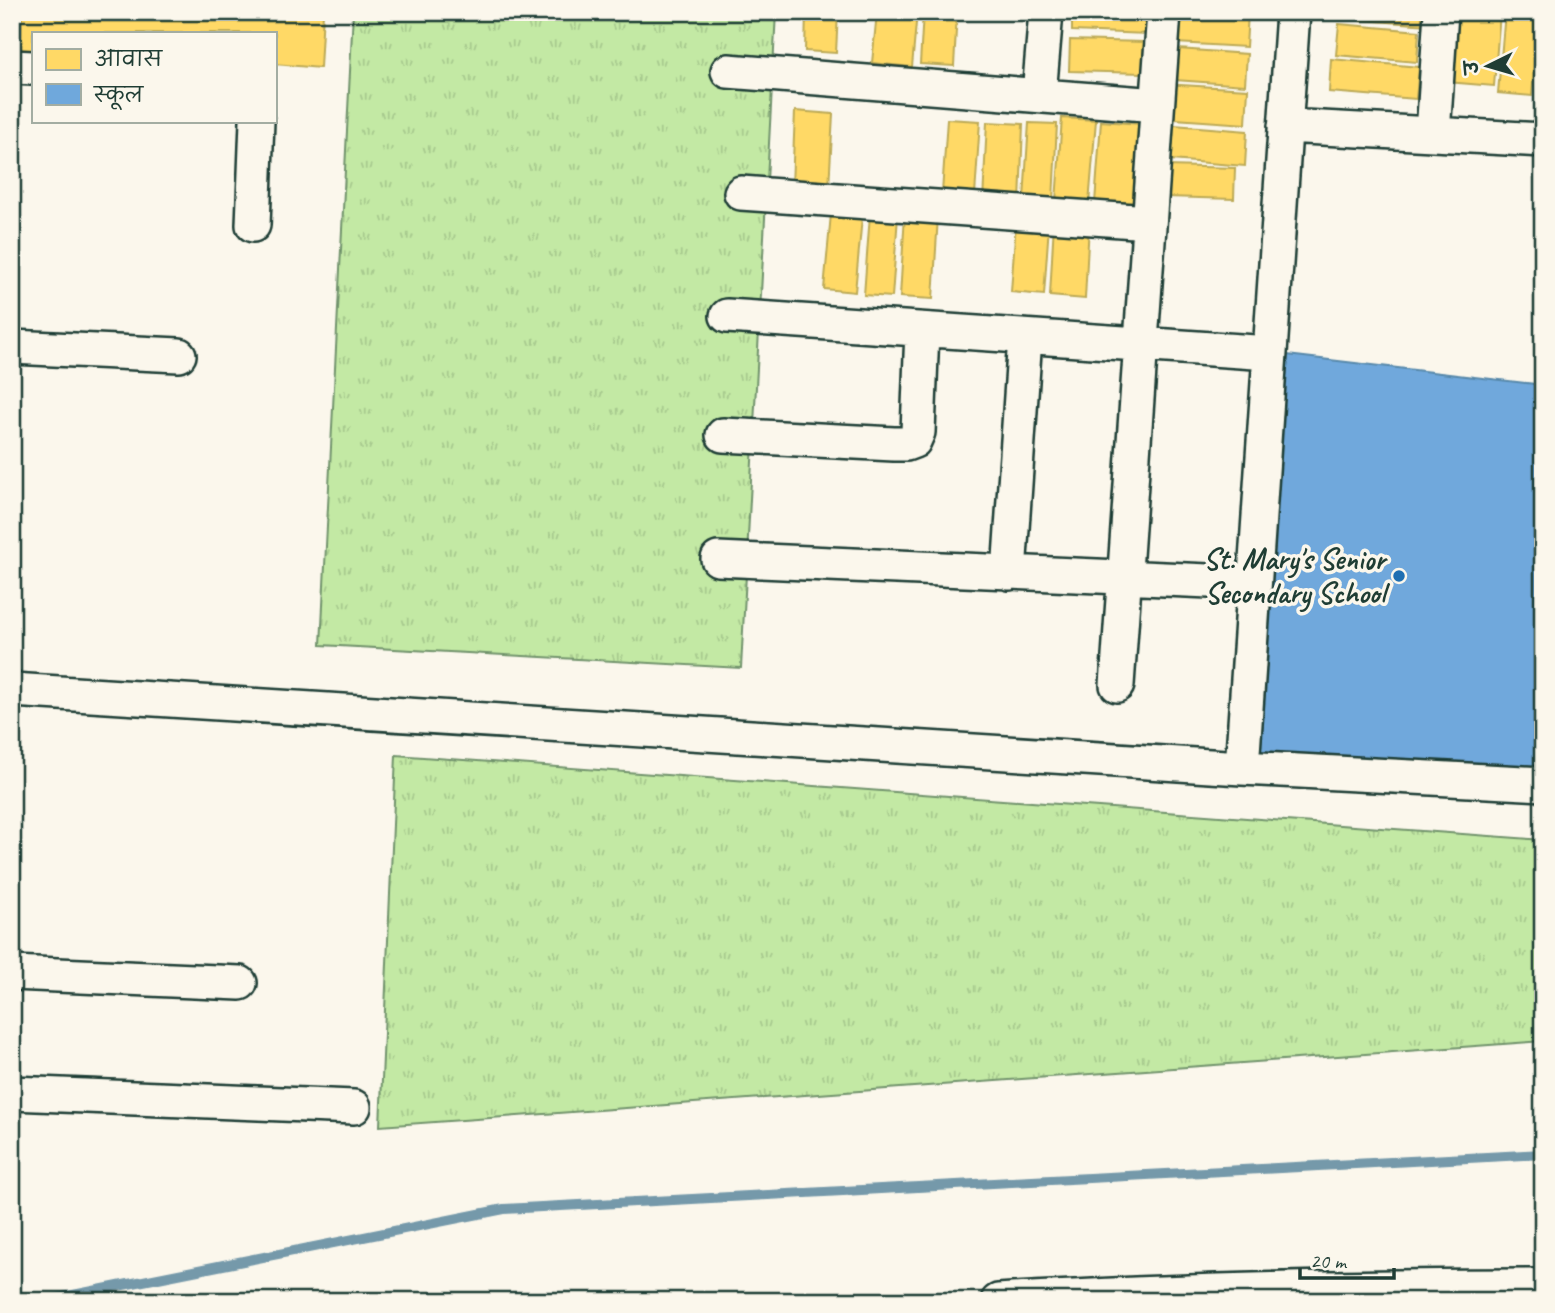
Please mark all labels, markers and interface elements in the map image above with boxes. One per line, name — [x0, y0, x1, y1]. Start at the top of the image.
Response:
legend — [32, 32, 276, 122]
north arrow — [1454, 32, 1524, 102]
text: आवास — [94, 46, 163, 72]
text: उ — [1459, 58, 1485, 77]
text: स्कूल — [93, 82, 145, 111]
place label: St. Mary's Senior Secondary School — [1203, 540, 1391, 613]
marker: St. Mary's Senior Secondary School — [1391, 568, 1407, 584]
scale bar — [1300, 1236, 1394, 1280]
text: 20 m — [1310, 1248, 1348, 1274]

